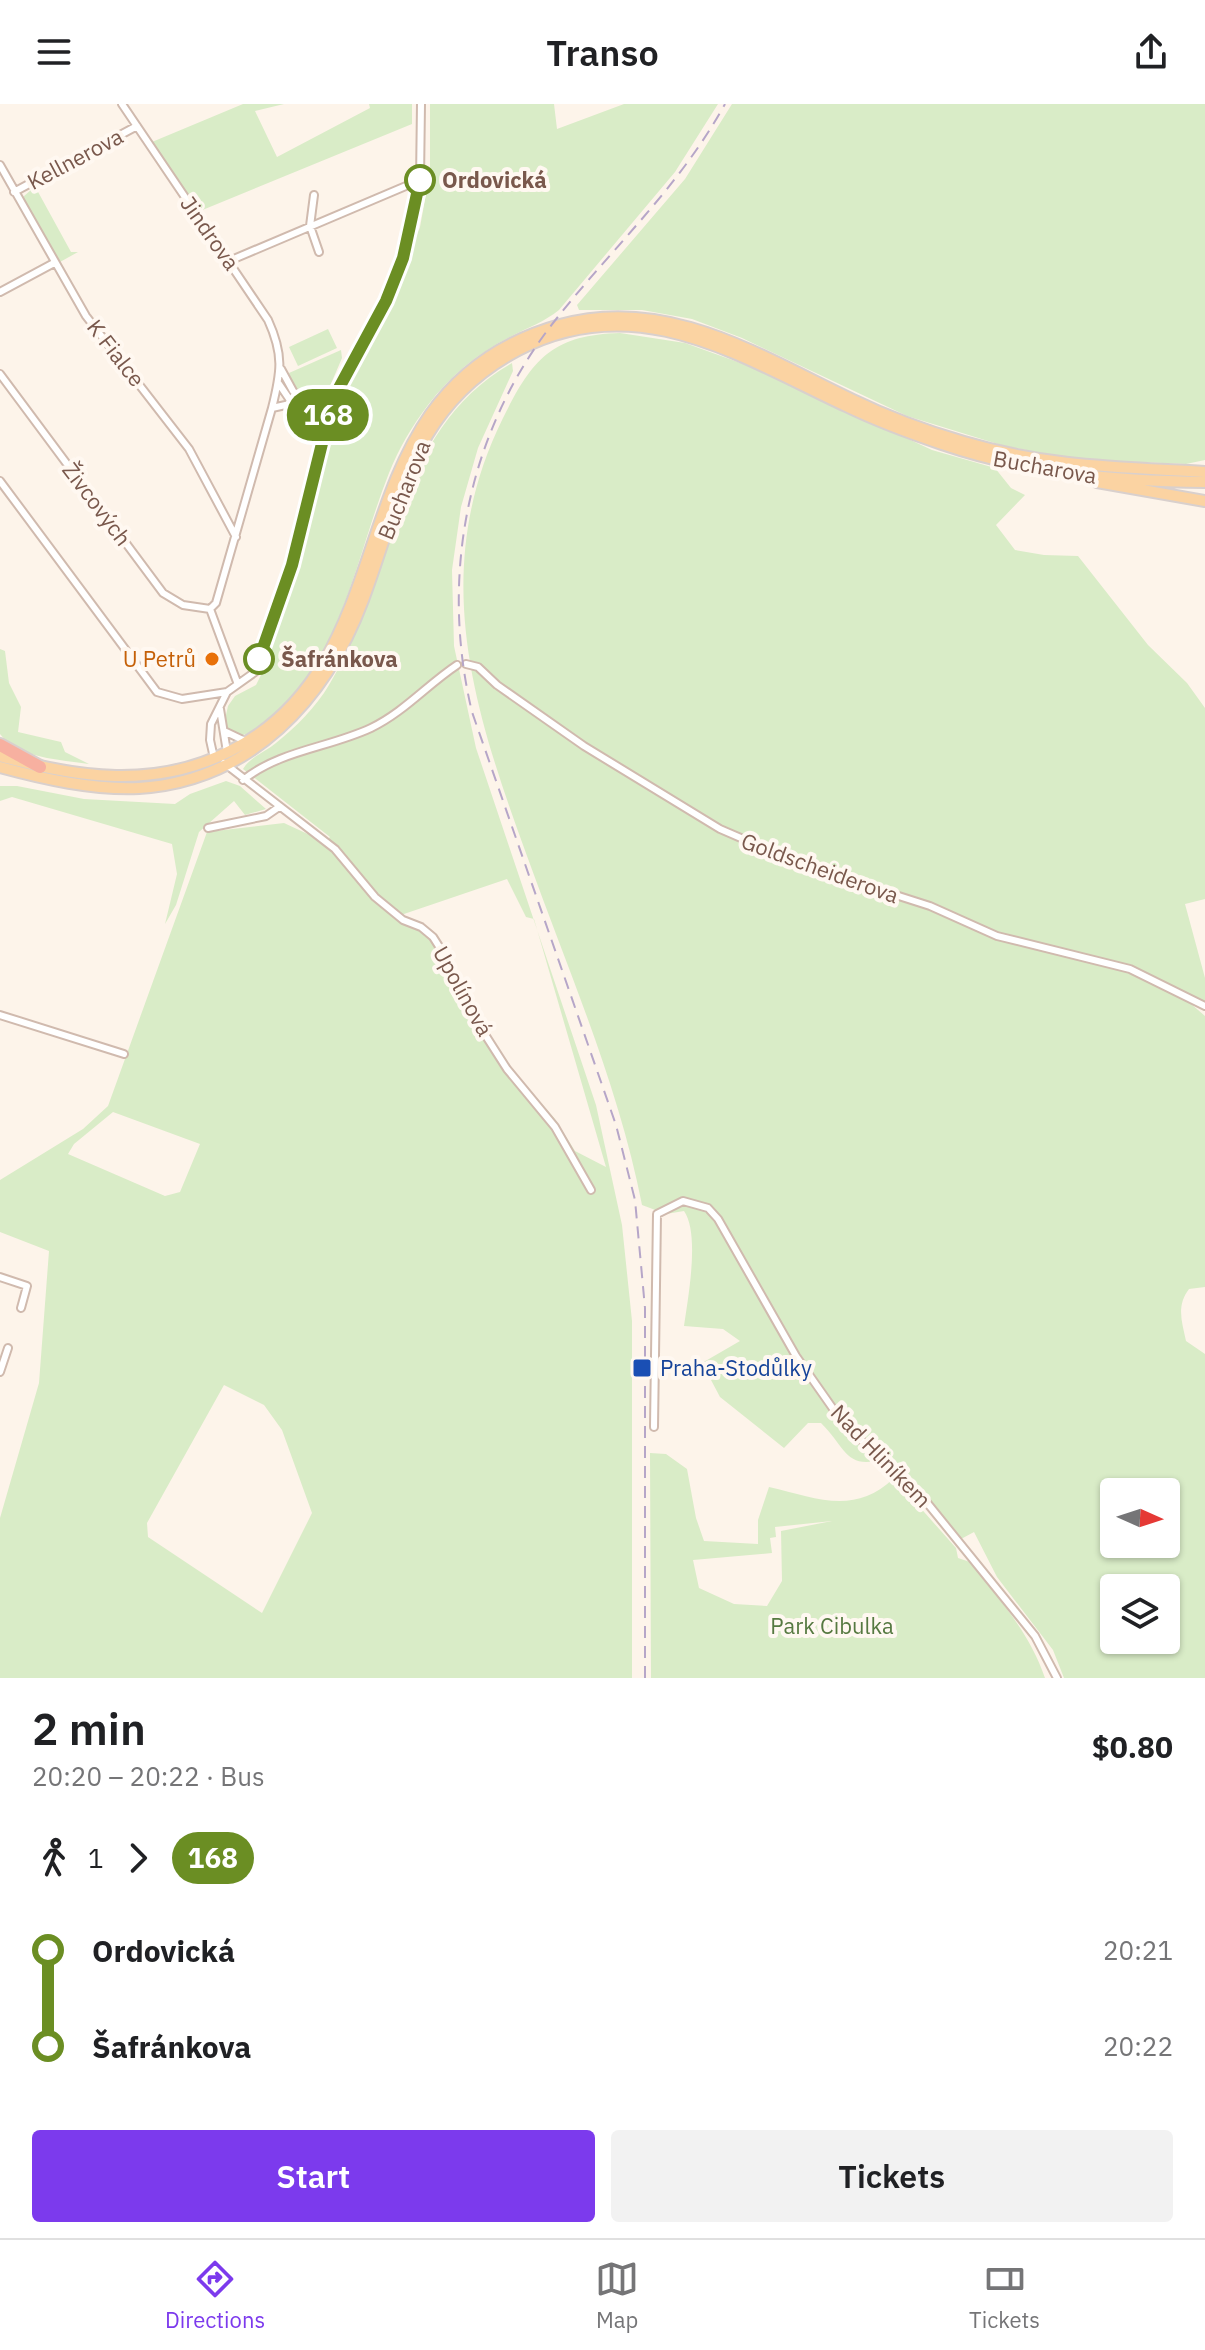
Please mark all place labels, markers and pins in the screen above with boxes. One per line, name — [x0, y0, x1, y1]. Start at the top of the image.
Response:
marker: Ordovická — [405, 165, 435, 195]
place label: Ordovická — [442, 165, 547, 194]
place label: U Petrů — [123, 644, 196, 673]
marker: Šafránkova — [244, 644, 274, 674]
place label: Šafránkova — [281, 644, 398, 673]
marker: U Petrů — [203, 650, 221, 668]
place label: Praha-Stodůlky — [660, 1353, 812, 1382]
marker: Praha-Stodůlky — [631, 1357, 653, 1379]

